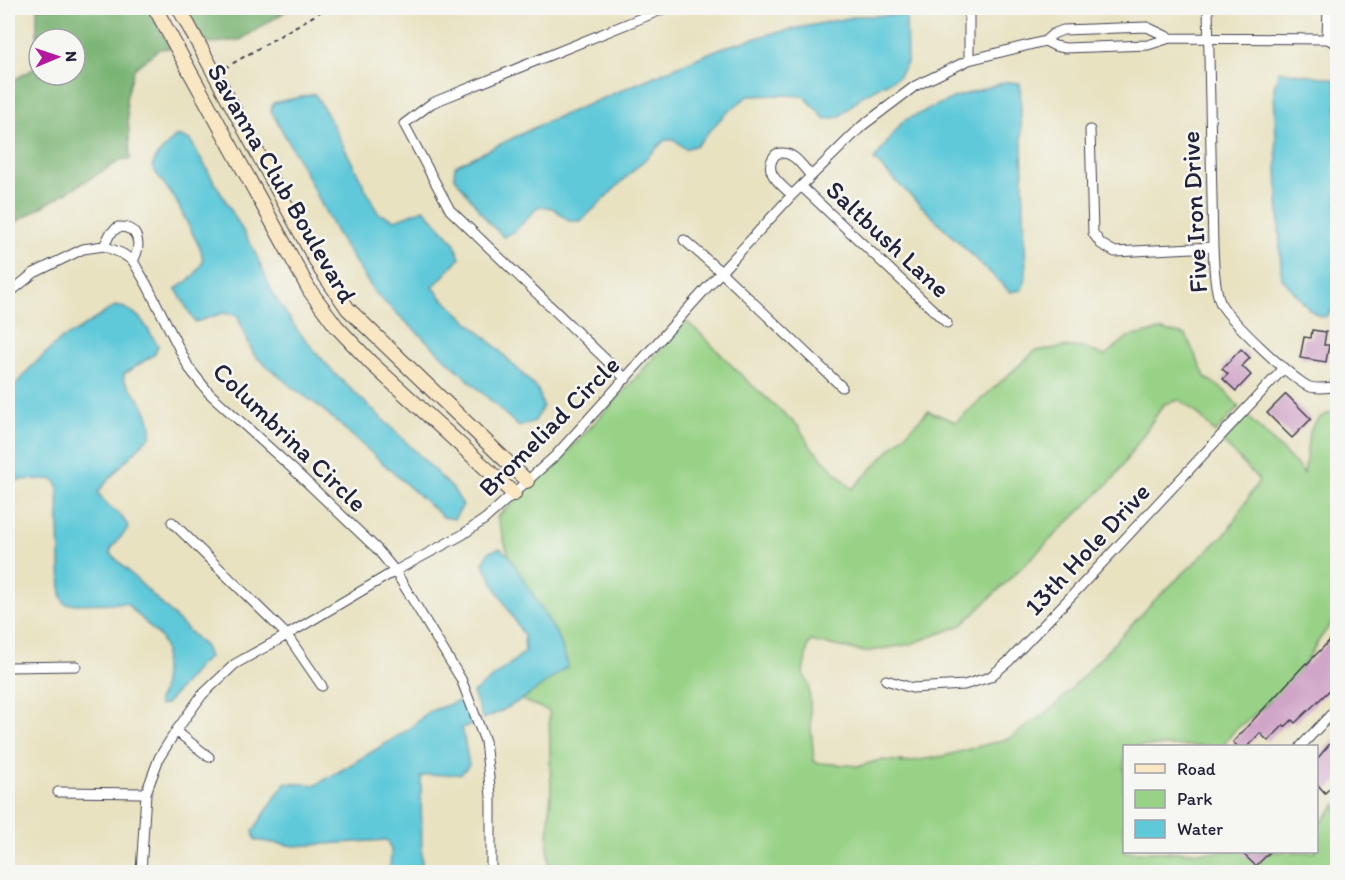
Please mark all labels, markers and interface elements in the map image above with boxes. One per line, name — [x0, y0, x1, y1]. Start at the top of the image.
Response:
north arrow — [27, 27, 87, 87]
text: N — [62, 51, 81, 62]
street label: Savanna Club Boulevard — [200, 58, 364, 308]
street label: Five Iron Drive — [1174, 130, 1214, 294]
street label: Saltbush Lane — [819, 174, 957, 304]
street label: Bromeliad Circle — [472, 349, 626, 503]
street label: Columbrina Circle — [206, 355, 374, 519]
street label: 13th Hole Drive — [1017, 476, 1157, 622]
legend — [1123, 745, 1318, 853]
text: Road — [1177, 758, 1216, 780]
text: Park — [1177, 788, 1212, 810]
text: Water — [1177, 818, 1223, 840]

